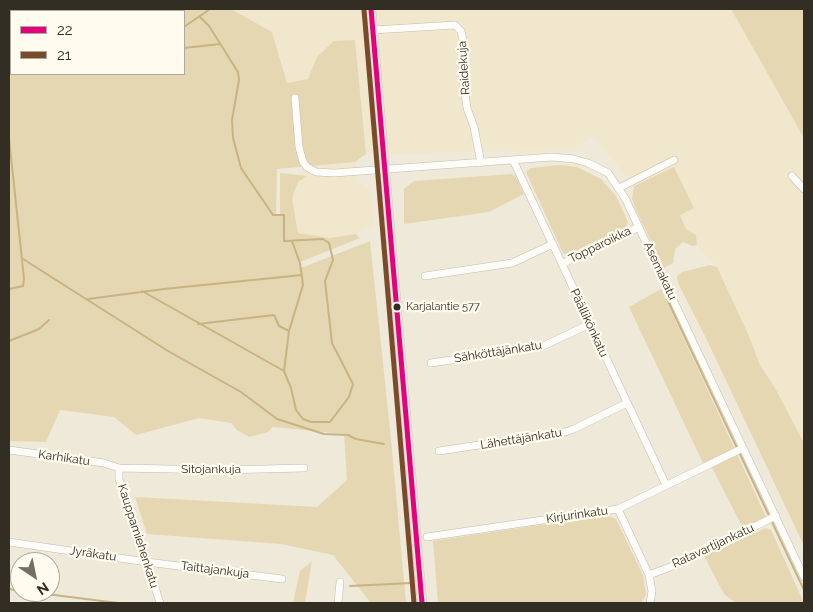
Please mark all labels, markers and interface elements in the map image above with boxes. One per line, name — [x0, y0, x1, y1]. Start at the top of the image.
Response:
legend — [10, 10, 185, 75]
text: 22 — [57, 21, 73, 39]
street label: Raidekuja — [455, 40, 473, 96]
text: 21 — [57, 46, 71, 64]
street label: Topparoikka — [567, 224, 633, 266]
street label: Asemakatu — [640, 240, 680, 302]
street label: Päällikönkatu — [567, 287, 611, 359]
place label: Karjalantie 577 — [406, 300, 480, 314]
marker: Karjalantie 577 — [392, 302, 402, 312]
street label: Sähköttäjänkatu — [453, 338, 543, 366]
street label: Lähettäjänkatu — [479, 425, 563, 453]
street label: Karhikatu — [37, 447, 91, 469]
street label: Sitojankuja — [181, 462, 241, 476]
street label: Kauppamiehenkatu — [114, 482, 162, 590]
street label: Kirjurinkatu — [545, 504, 609, 526]
street label: Ratavartijankatu — [670, 521, 756, 571]
street label: Jyräkatu — [69, 544, 117, 564]
north arrow — [10, 552, 60, 602]
street label: Taittajankuja — [180, 559, 250, 581]
text: N — [34, 579, 52, 598]

